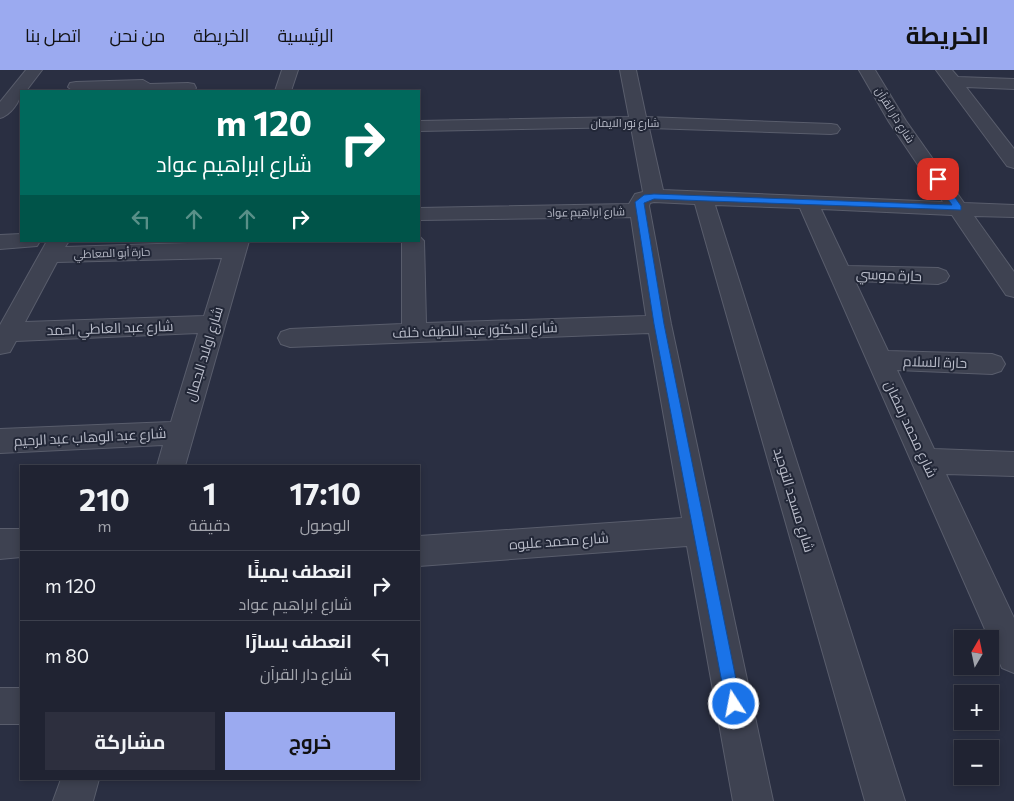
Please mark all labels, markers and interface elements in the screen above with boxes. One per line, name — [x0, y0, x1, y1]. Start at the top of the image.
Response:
text: الخريطة — [906, 20, 989, 49]
text: اتصل بنا — [25, 24, 81, 46]
text: من نحن — [109, 24, 165, 46]
text: الخريطة — [193, 24, 249, 46]
text: الرئيسية — [277, 24, 334, 46]
street label: شارع دار القرآن — [871, 84, 918, 146]
text: 120 m — [216, 100, 312, 143]
icon: right — [330, 110, 395, 175]
street label: شارع نور الايمان — [591, 116, 659, 131]
text: شارع ابراهيم عواد — [156, 150, 312, 177]
pin — [917, 158, 959, 200]
icon: arrive — [924, 165, 952, 193]
street label: شارع ابراهيم عواد — [547, 204, 625, 221]
icon: left — [127, 205, 155, 233]
icon: ahead — [180, 205, 208, 233]
icon: ahead — [233, 205, 261, 233]
icon: right — [286, 205, 314, 233]
street label: حارة أبو المعاطي — [73, 245, 151, 263]
street label: حارة موسي — [856, 265, 922, 287]
street label: شارع اولاد الجمال — [181, 304, 227, 404]
street label: شارع عبد العاطي احمد — [46, 317, 174, 342]
street label: شارع الدكتور عبد اللطيف خلف — [392, 318, 558, 342]
street label: حارة السلام — [903, 352, 967, 373]
street label: شارع محمد رمضان — [881, 378, 941, 480]
street label: شارع عبد الوهاب عبد الرحيم — [13, 424, 167, 451]
street label: شارع مسجد التوحيد — [770, 445, 818, 555]
text: 1 — [203, 474, 216, 511]
text: 17:10 — [289, 474, 361, 511]
text: 210 — [79, 480, 130, 517]
text: دقيقة — [189, 515, 230, 534]
text: الوصول — [300, 515, 351, 534]
text: m — [97, 516, 111, 535]
street label: شارع محمد عليوه — [509, 529, 609, 553]
text: انعطف يمينًا — [247, 559, 352, 582]
icon: right — [367, 572, 395, 600]
text: 120 m — [45, 574, 96, 597]
text: شارع ابراهيم عواد — [238, 594, 352, 613]
text: انعطف يسارًا — [245, 629, 352, 652]
north arrow — [954, 630, 999, 675]
map controls — [954, 630, 999, 785]
icon: left — [367, 642, 395, 670]
text: 80 m — [45, 644, 89, 667]
text: شارع دار القرآن — [260, 664, 352, 683]
position arrow — [707, 677, 759, 729]
button: + — [954, 685, 999, 730]
button: مشاركة — [45, 712, 215, 770]
button: خروج — [225, 712, 395, 770]
button: − — [954, 740, 999, 785]

